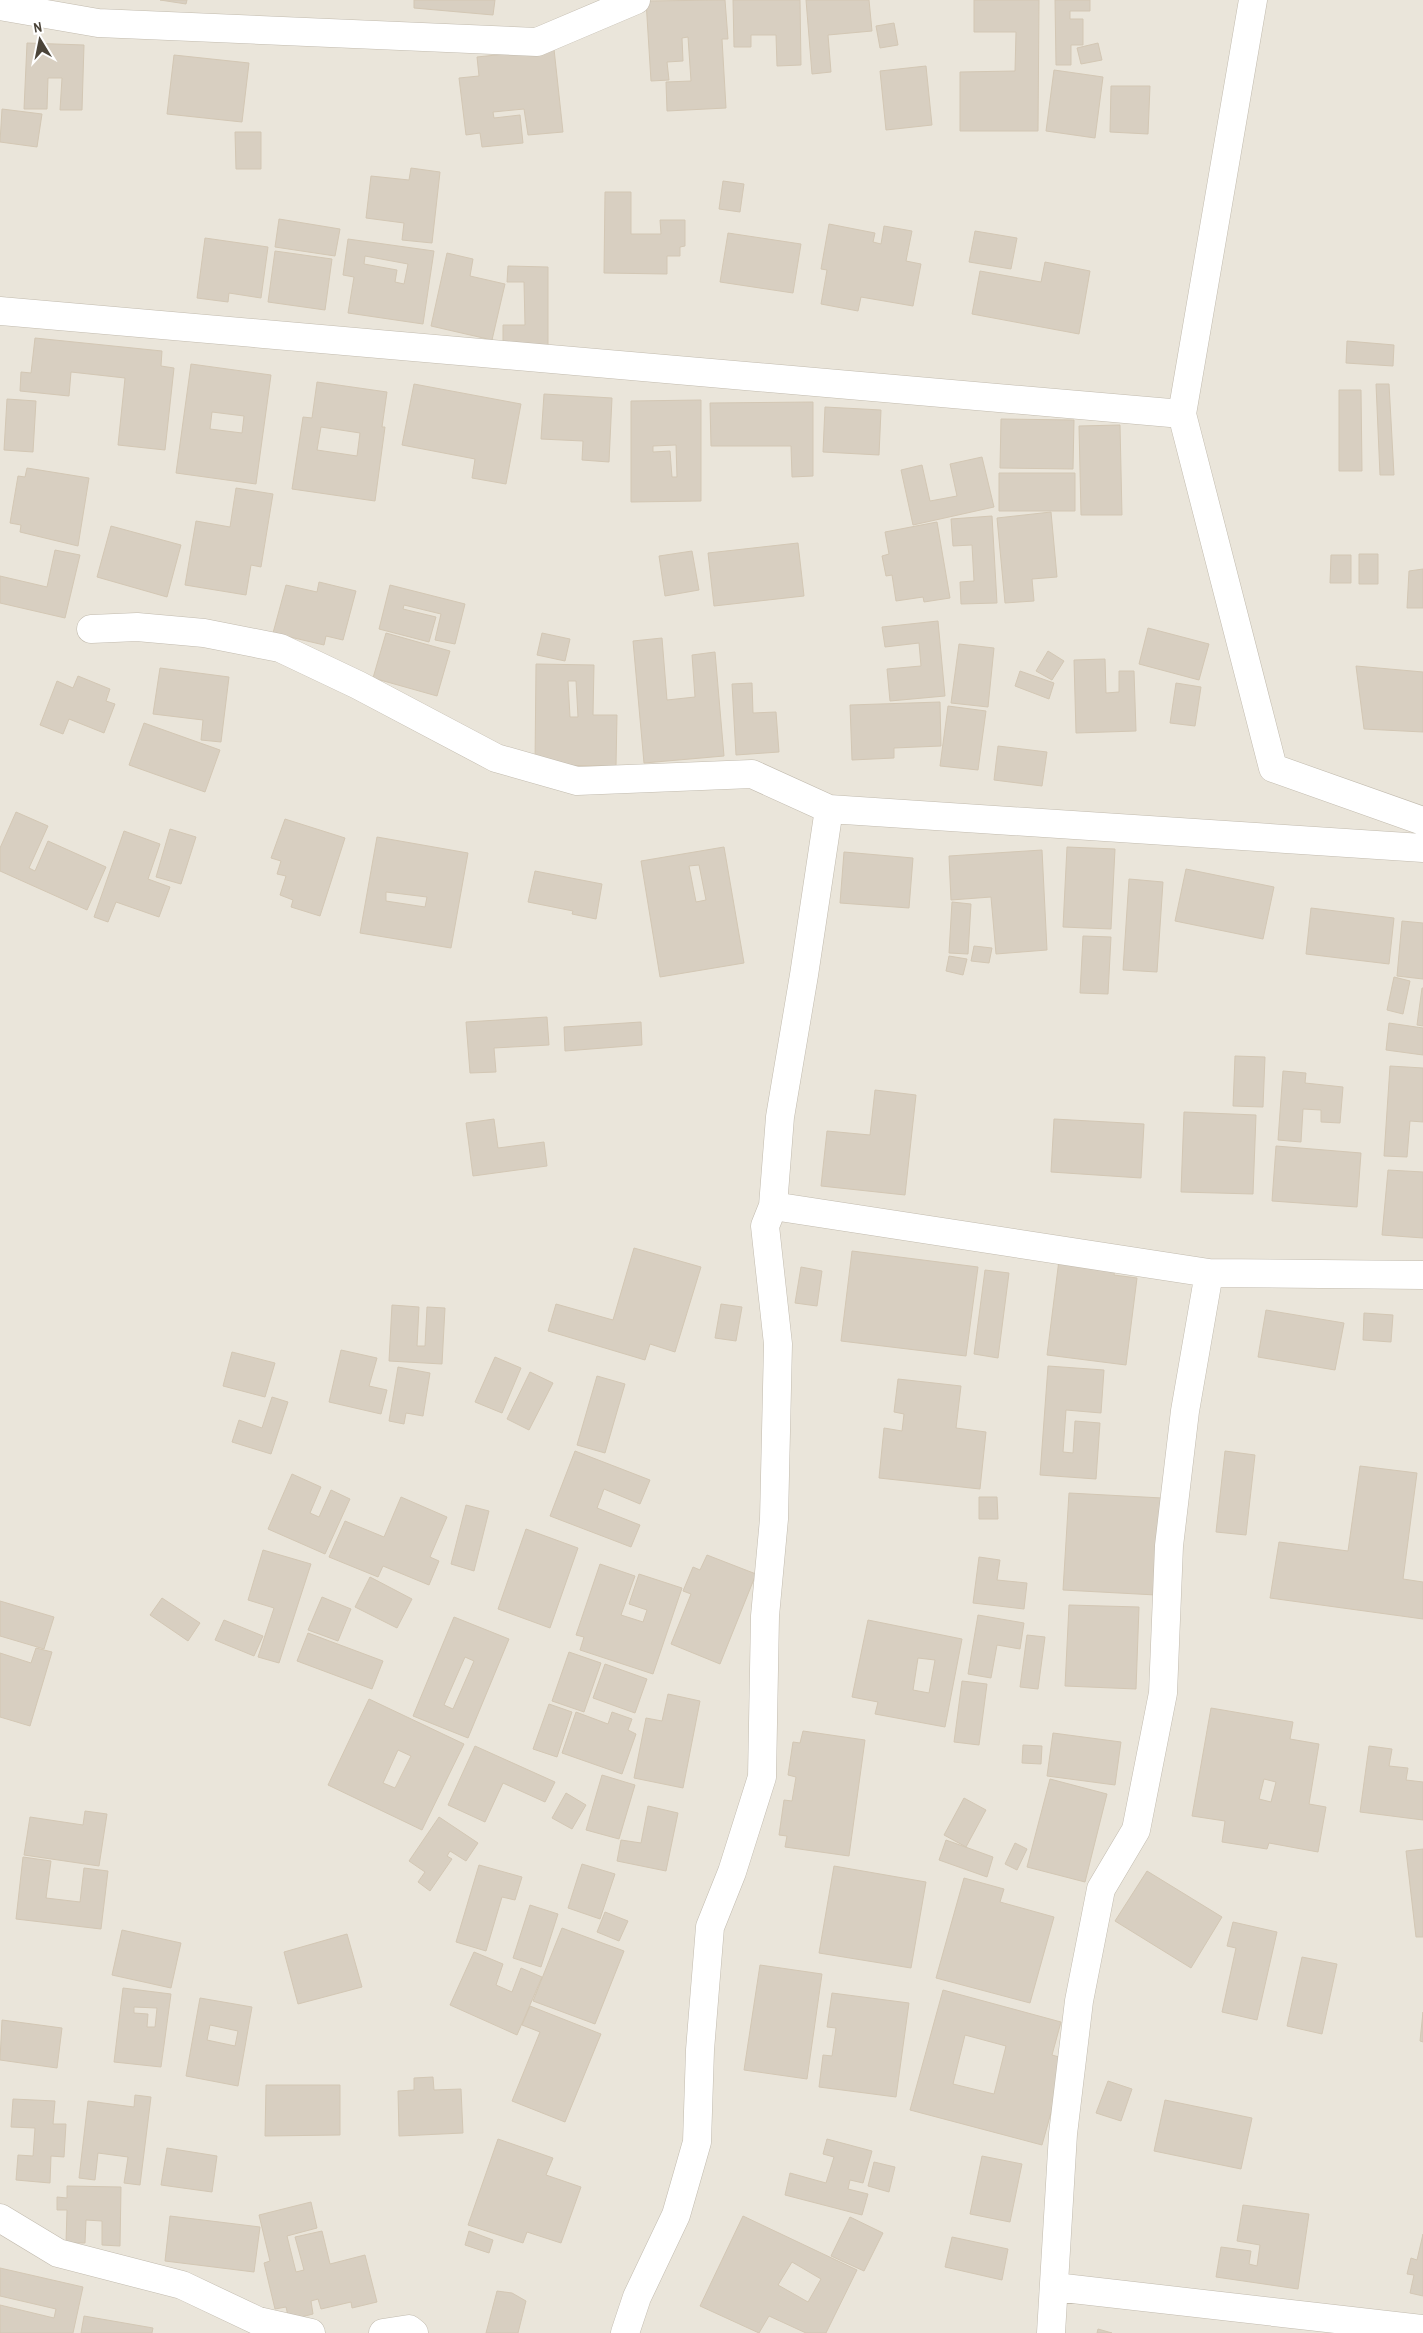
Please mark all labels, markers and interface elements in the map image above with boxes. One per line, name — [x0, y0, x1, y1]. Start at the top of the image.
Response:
north arrow — [15, 15, 65, 65]
text: N — [32, 18, 43, 37]

